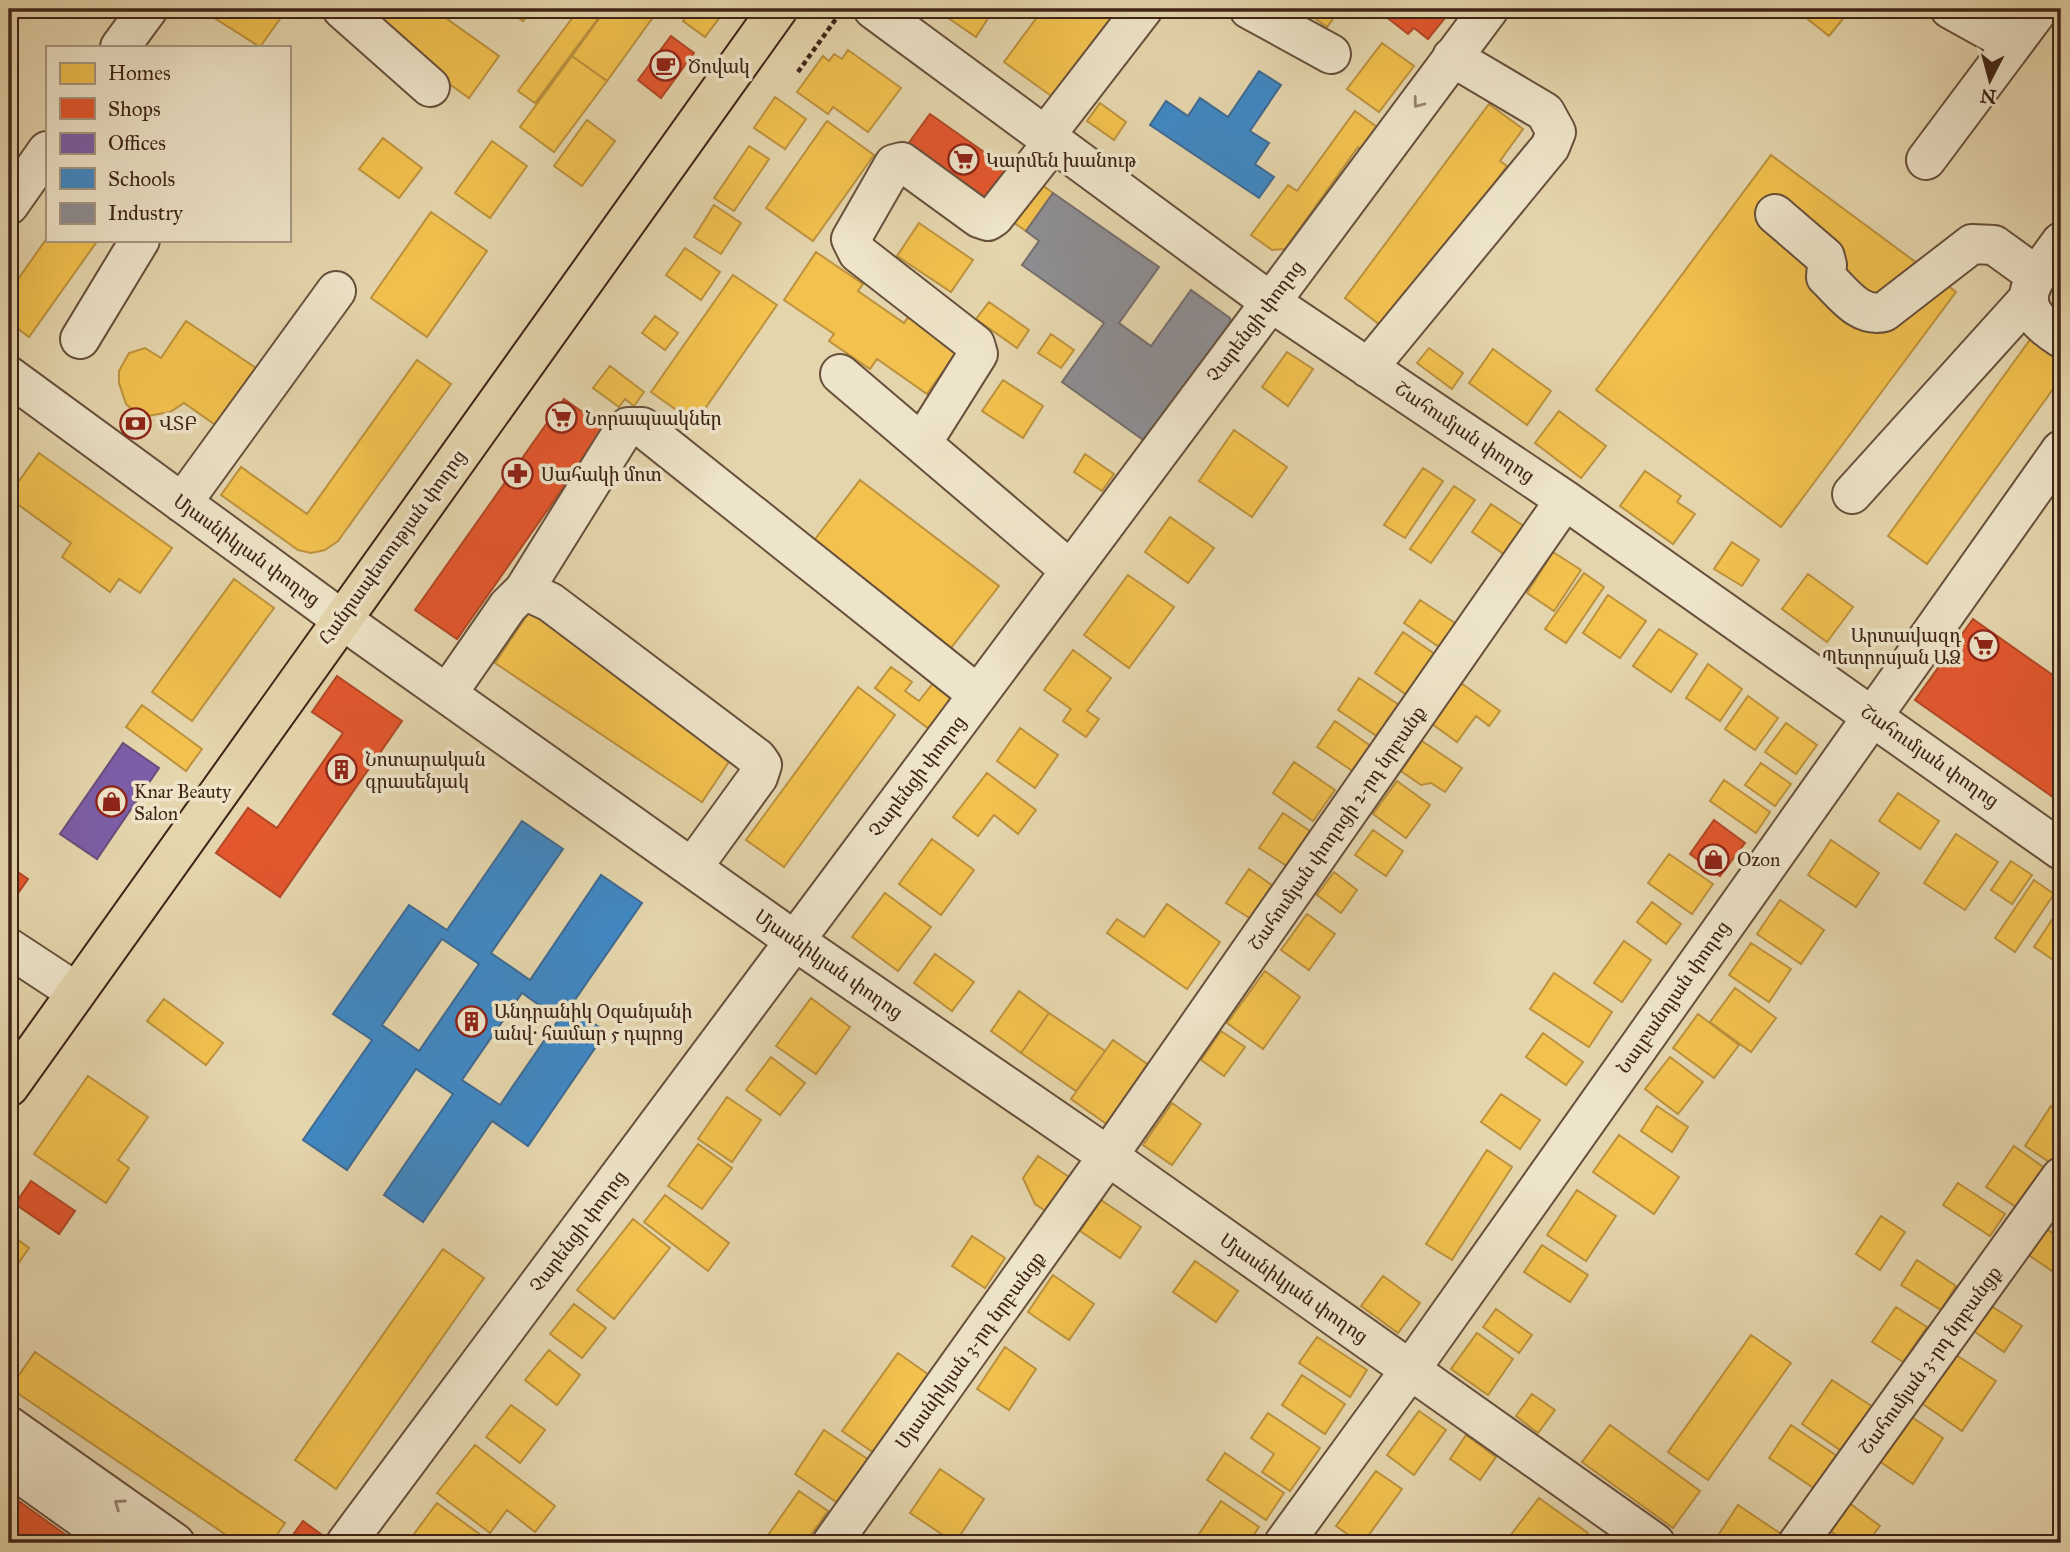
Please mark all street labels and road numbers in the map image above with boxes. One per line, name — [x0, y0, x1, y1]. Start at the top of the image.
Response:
street label: Չարենցի փողոց — [1202, 255, 1308, 387]
street label: Շահումյան փողոց — [1391, 377, 1539, 487]
street label: Հանրապետության փողոց — [313, 445, 471, 649]
street label: Մյասնիկյան փողոց — [169, 489, 325, 611]
street label: Շահումյան փողոց — [1856, 700, 2004, 812]
street label: Շահումյան փողոցի 2-րդ նրբանք — [1244, 701, 1430, 955]
street label: Չարենցի փողոց — [864, 710, 970, 842]
street label: Մյասնիկյան փողոց — [750, 904, 908, 1024]
street label: Նալբանդյան փողոց — [1612, 916, 1734, 1078]
street label: Չարենցի փողոց — [525, 1165, 631, 1297]
street label: Մյասնիկյան փողոց — [1215, 1228, 1373, 1348]
street label: Մյասնիկյան 3-րդ նրբանցք — [890, 1247, 1050, 1453]
street label: Շահումյան 3-րդ նրբանցք — [1854, 1261, 2006, 1459]

